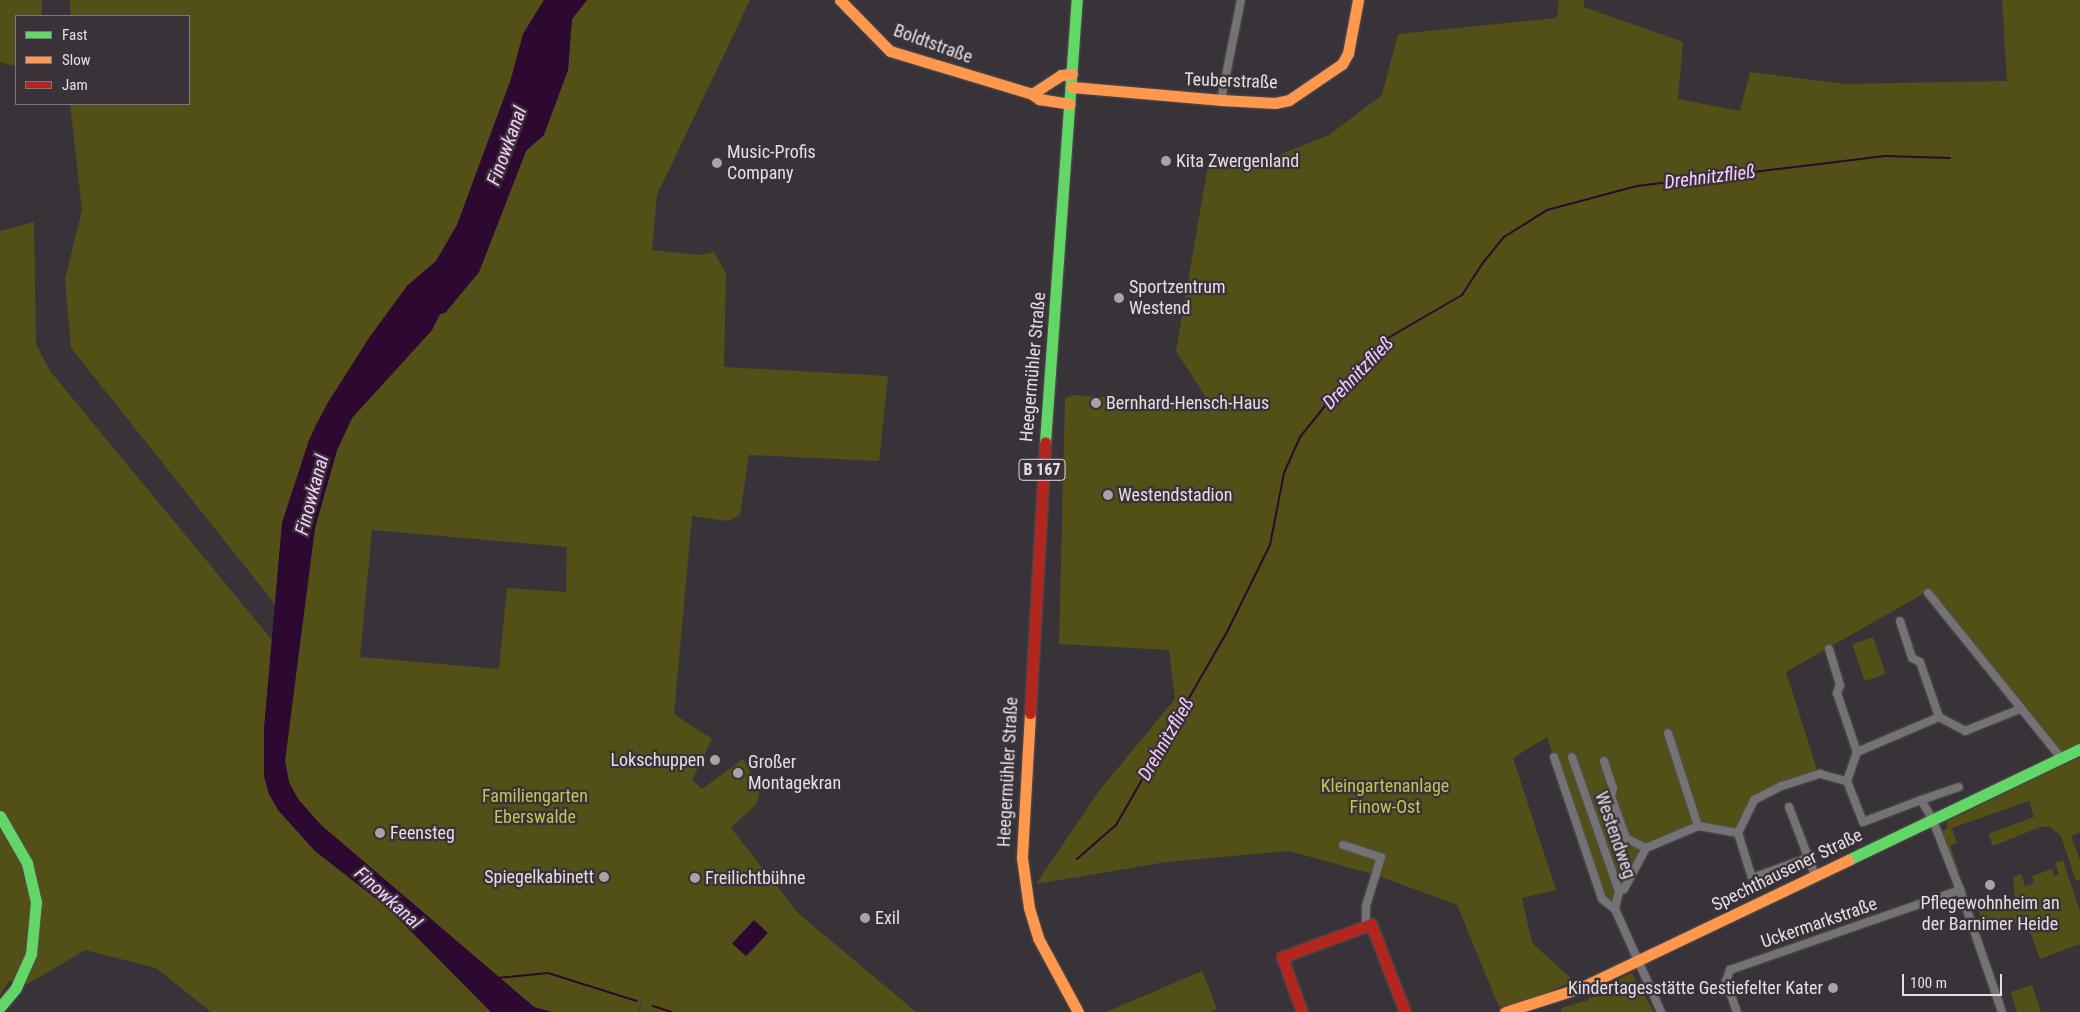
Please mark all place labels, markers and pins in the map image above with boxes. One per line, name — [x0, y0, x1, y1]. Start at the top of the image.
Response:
place label: Music-Profis Company — [727, 142, 816, 184]
place label: Kita Zwergenland — [1176, 150, 1299, 172]
marker: Kita Zwergenland — [1160, 155, 1172, 167]
marker: Music-Profis Company — [711, 157, 723, 169]
place label: Sportzentrum Westend — [1129, 277, 1225, 320]
marker: Sportzentrum Westend — [1113, 292, 1125, 304]
place label: Bernhard-Hensch-Haus — [1106, 392, 1269, 414]
marker: Bernhard-Hensch-Haus — [1090, 397, 1102, 409]
place label: Westendstadion — [1118, 484, 1232, 506]
marker: Westendstadion — [1102, 489, 1114, 501]
place label: Lokschuppen — [610, 749, 705, 771]
place label: Großer Montagekran — [748, 752, 841, 794]
marker: Lokschuppen — [709, 754, 721, 766]
marker: Großer Montagekran — [732, 767, 744, 779]
place label: Feensteg — [390, 822, 455, 844]
marker: Feensteg — [374, 827, 386, 839]
place label: Spiegelkabinett — [484, 866, 594, 888]
place label: Freilichtbühne — [705, 867, 805, 889]
marker: Spiegelkabinett — [598, 871, 610, 883]
marker: Freilichtbühne — [689, 872, 701, 884]
marker: Pflegewohnheim an der Barnimer Heide — [1984, 879, 1996, 891]
place label: Pflegewohnheim an der Barnimer Heide — [1920, 893, 2060, 936]
place label: Exil — [875, 907, 900, 929]
marker: Exil — [859, 912, 871, 924]
place label: Kindertagesstätte Gestiefelter Kater — [1568, 977, 1823, 999]
marker: Kindertagesstätte Gestiefelter Kater — [1827, 982, 1839, 994]

